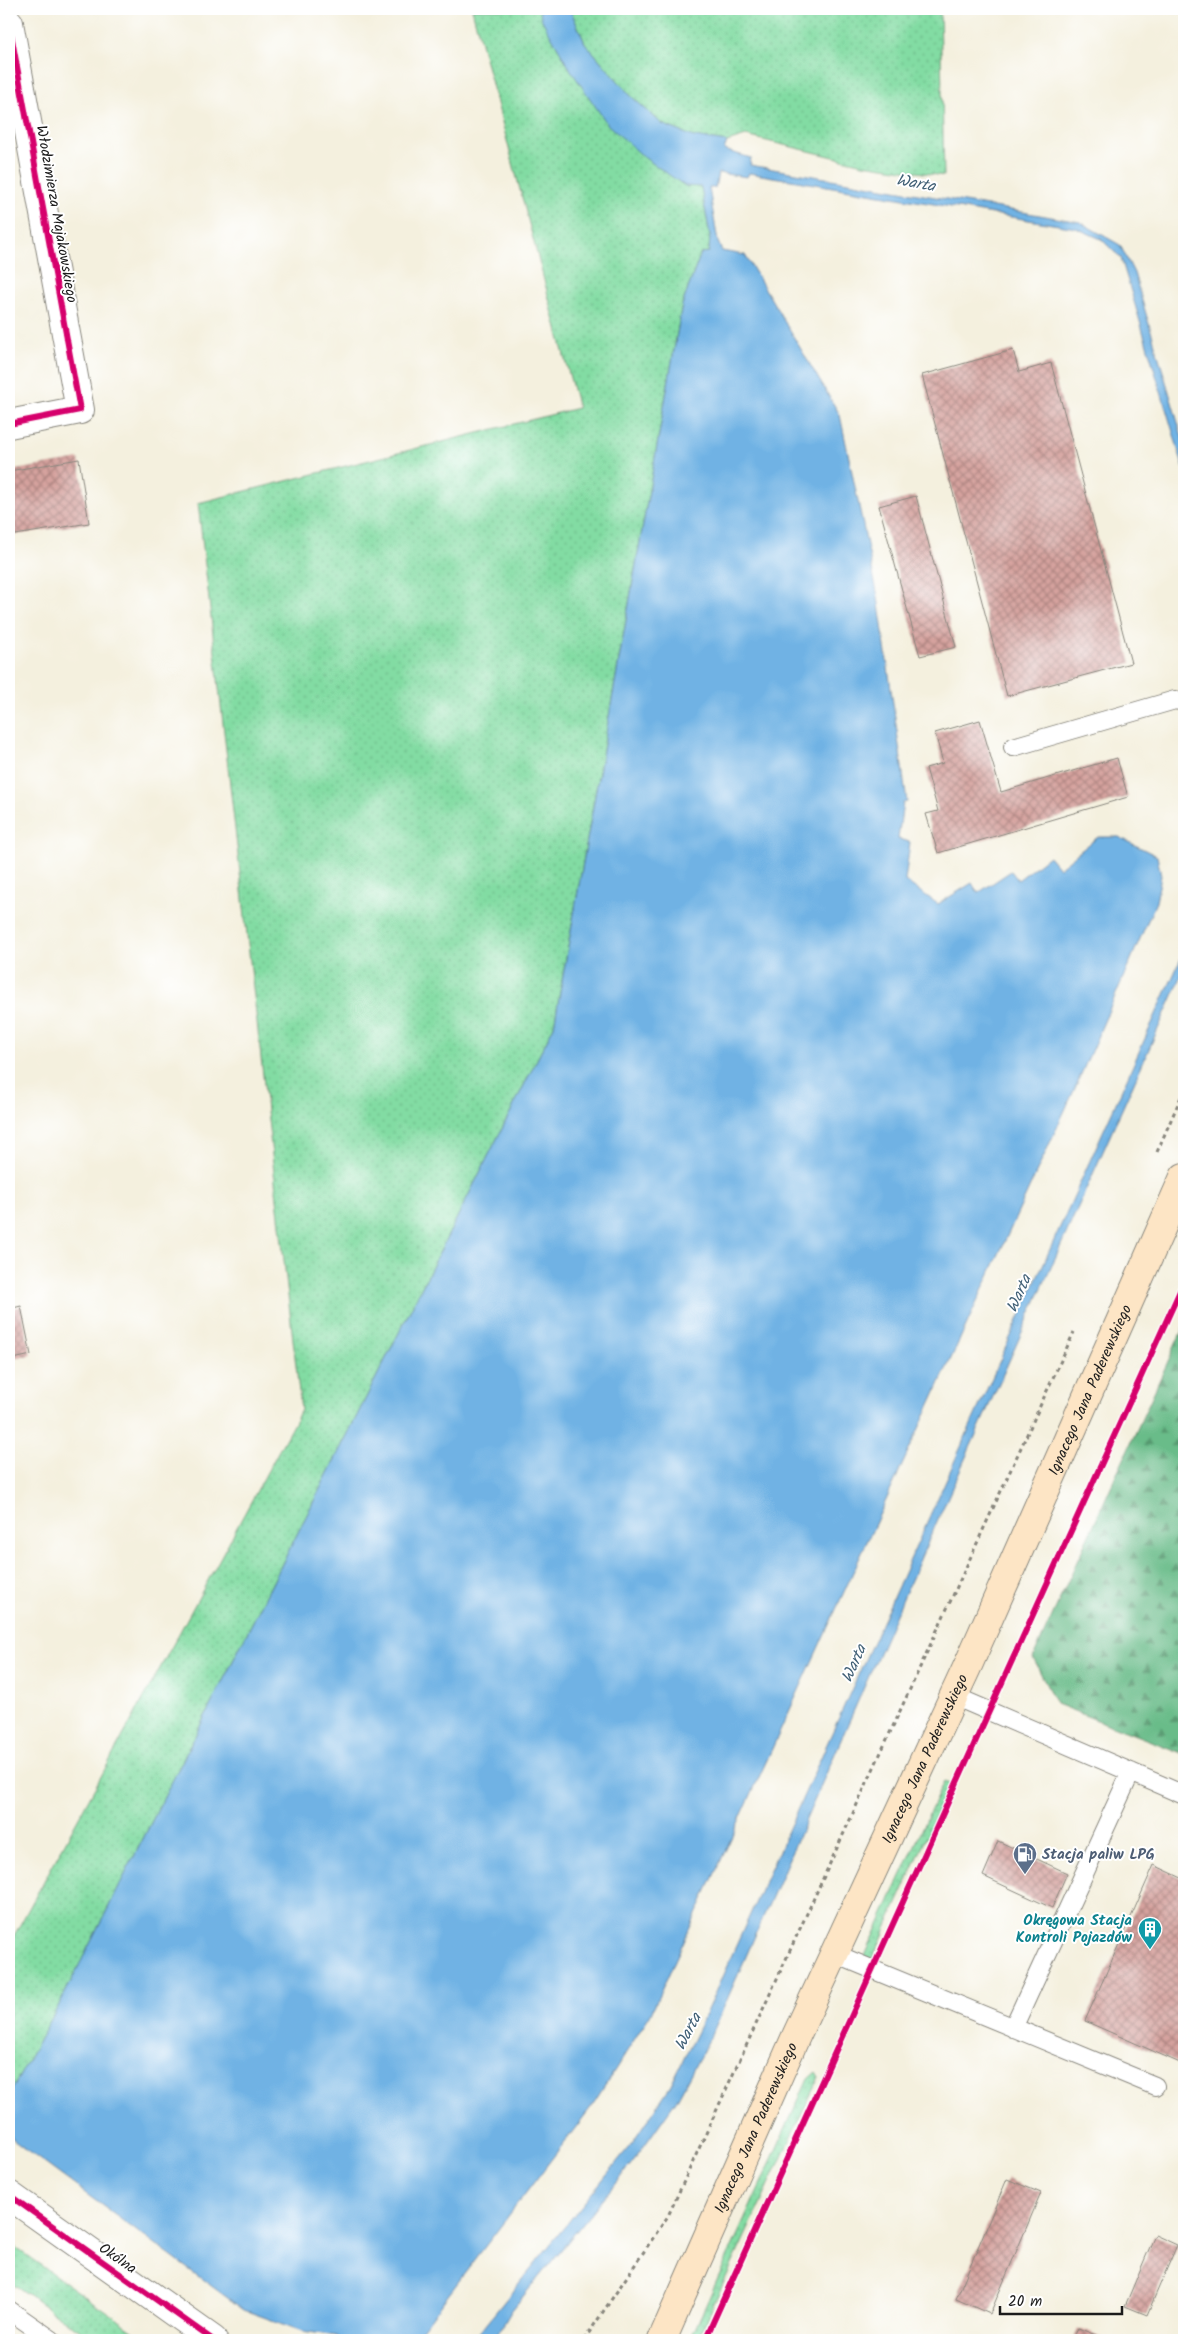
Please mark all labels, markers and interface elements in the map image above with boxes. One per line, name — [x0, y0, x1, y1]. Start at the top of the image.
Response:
street label: Włodzimierza Majakowskiego — [29, 124, 83, 305]
water label: Warta — [894, 168, 939, 199]
water label: Warta — [1000, 1269, 1039, 1317]
street label: Ignacego Jana Paderewskiego — [1042, 1301, 1139, 1480]
water label: Warta — [835, 1639, 874, 1687]
street label: Ignacego Jana Paderewskiego — [876, 1670, 975, 1848]
fuel station icon: Stacja paliw LPG — [1012, 1841, 1038, 1875]
place label: Stacja paliw LPG — [1042, 1843, 1155, 1867]
place label: Okręgowa Stacja Kontroli Pojazdów — [1016, 1909, 1132, 1950]
building icon: Okręgowa Stacja Kontroli Pojazdów — [1137, 1916, 1163, 1950]
water label: Warta — [668, 2007, 709, 2055]
street label: Ignacego Jana Paderewskiego — [708, 2039, 805, 2217]
street label: Okólna — [93, 2237, 141, 2281]
scale bar — [1000, 2284, 1123, 2316]
text: 20 m — [1008, 2290, 1042, 2314]

